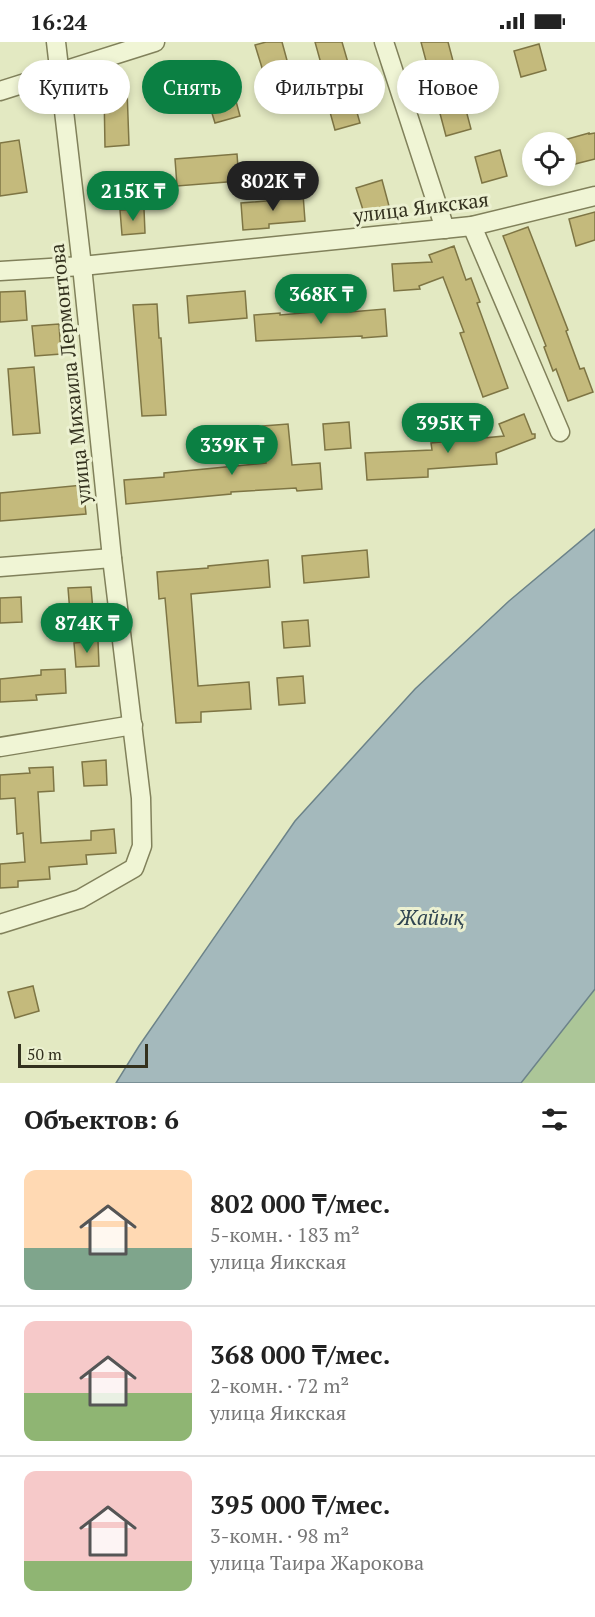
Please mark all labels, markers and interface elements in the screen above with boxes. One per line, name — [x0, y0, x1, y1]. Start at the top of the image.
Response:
text: 16:24 — [30, 7, 87, 36]
chip: Купить — [18, 60, 130, 114]
chip: Снять — [142, 60, 242, 114]
chip: Фильтры — [254, 60, 385, 114]
chip: Новое — [397, 60, 499, 114]
map controls — [522, 132, 576, 186]
button: locate — [522, 132, 576, 186]
pin: 802K ₸ — [224, 161, 322, 212]
text: 802K ₸ — [241, 167, 305, 194]
pin: 215K ₸ — [84, 171, 182, 222]
text: 215K ₸ — [101, 177, 165, 204]
street label: улица Яикская — [351, 185, 490, 229]
street label: улица Михаила Лермонтова — [43, 242, 97, 507]
pin: 368K ₸ — [272, 274, 370, 325]
text: 368K ₸ — [289, 280, 353, 307]
pin: 395K ₸ — [399, 403, 497, 454]
text: 395K ₸ — [416, 409, 480, 436]
pin: 339K ₸ — [183, 425, 281, 476]
text: 339K ₸ — [200, 431, 264, 458]
pin: 874K ₸ — [38, 603, 136, 654]
text: 874K ₸ — [55, 609, 119, 636]
water label: Жайық — [397, 903, 464, 931]
scale bar — [18, 1041, 148, 1068]
text: 50 m — [27, 1043, 62, 1065]
text: Объектов: 6 — [24, 1102, 179, 1136]
icon: filters — [538, 1103, 571, 1136]
text: 802 000 ₸/мес. — [210, 1186, 390, 1220]
icon: home — [72, 1194, 144, 1266]
text: 5-комн. · 183 m² — [210, 1221, 360, 1248]
text: улица Яикская — [210, 1248, 346, 1275]
text: 368 000 ₸/мес. — [210, 1337, 390, 1371]
icon: home — [72, 1345, 144, 1417]
text: 2-комн. · 72 m² — [210, 1372, 349, 1399]
text: улица Яикская — [210, 1399, 346, 1426]
text: 395 000 ₸/мес. — [210, 1487, 390, 1521]
icon: home — [72, 1495, 144, 1567]
text: 3-комн. · 98 m² — [210, 1522, 349, 1549]
text: улица Таира Жарокова — [210, 1549, 424, 1576]

